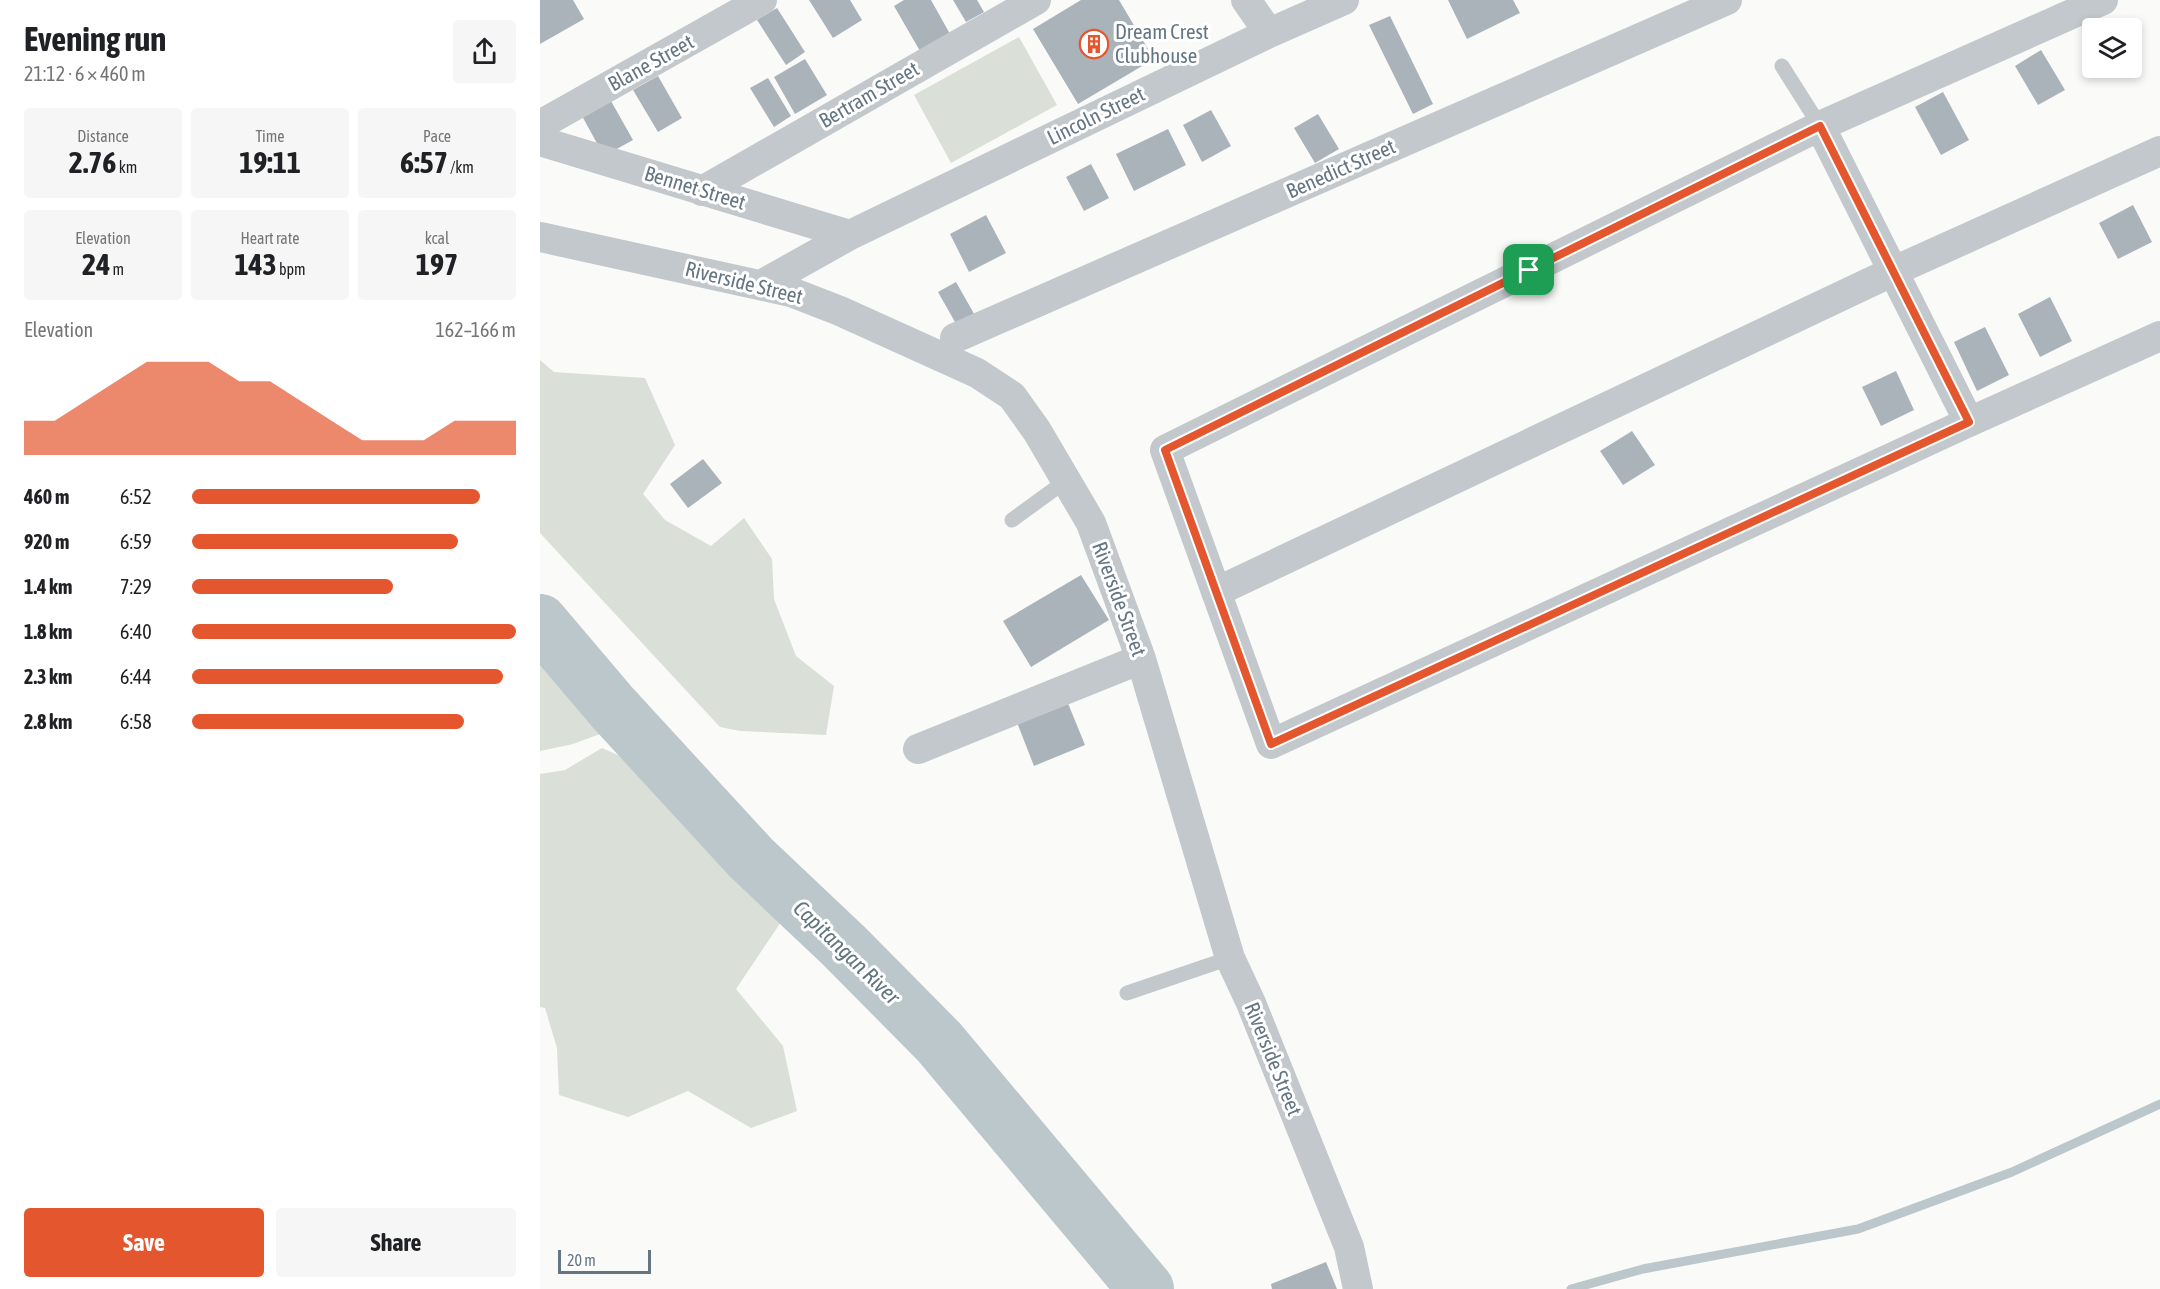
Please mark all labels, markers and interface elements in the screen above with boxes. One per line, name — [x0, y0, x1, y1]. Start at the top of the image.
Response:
map controls — [2082, 18, 2142, 78]
button: layers — [2082, 18, 2142, 78]
place label: Dream Crest Clubhouse — [1115, 19, 1209, 67]
text: Evening run — [24, 20, 166, 58]
button: share — [453, 20, 516, 83]
building icon: Dream Crest Clubhouse — [1078, 28, 1110, 60]
street label: Blane Street — [604, 29, 697, 95]
street label: Bertram Street — [814, 56, 923, 132]
text: 21:12 · 6 × 460 m — [24, 62, 146, 85]
street label: Lincoln Street — [1043, 81, 1148, 149]
text: Distance — [77, 127, 129, 145]
text: Time — [255, 127, 285, 145]
text: Pace — [423, 127, 451, 145]
street label: Benedict Street — [1282, 133, 1399, 203]
text: 2.76 — [69, 145, 116, 179]
text: 19:11 — [239, 145, 301, 179]
text: 6:57 — [400, 145, 448, 179]
text: km — [116, 158, 137, 176]
text: /km — [448, 158, 474, 176]
street label: Bennet Street — [642, 160, 749, 214]
text: Elevation — [75, 229, 131, 247]
text: Heart rate — [241, 229, 299, 247]
text: kcal — [425, 229, 449, 247]
pin — [1503, 244, 1554, 295]
text: 24 — [82, 247, 110, 281]
text: 143 — [234, 247, 277, 281]
text: 197 — [416, 247, 458, 281]
icon: arrive — [1512, 253, 1545, 286]
street label: Riverside Street — [683, 256, 805, 308]
text: m — [110, 260, 124, 278]
text: bpm — [277, 260, 306, 278]
text: Elevation — [24, 318, 93, 341]
text: 162–166 m — [435, 318, 516, 341]
text: 460 m — [24, 485, 69, 508]
text: 6:52 — [120, 485, 152, 508]
text: 920 m — [24, 530, 69, 553]
text: 6:59 — [120, 530, 152, 553]
street label: Riverside Street — [1088, 538, 1152, 659]
text: 1.4 km — [24, 575, 72, 598]
text: 7:29 — [120, 575, 152, 598]
text: 1.8 km — [24, 620, 72, 643]
text: 6:40 — [120, 620, 152, 643]
text: 2.3 km — [24, 665, 72, 688]
text: 6:44 — [120, 665, 152, 688]
text: 2.8 km — [24, 710, 72, 733]
text: 6:58 — [120, 710, 152, 733]
water label: Capitangan River — [788, 895, 907, 1010]
street label: Riverside Street — [1240, 998, 1308, 1119]
button: Save — [24, 1208, 264, 1277]
button: Share — [276, 1208, 516, 1277]
scale bar — [558, 1247, 651, 1274]
text: 20 m — [567, 1251, 596, 1269]

